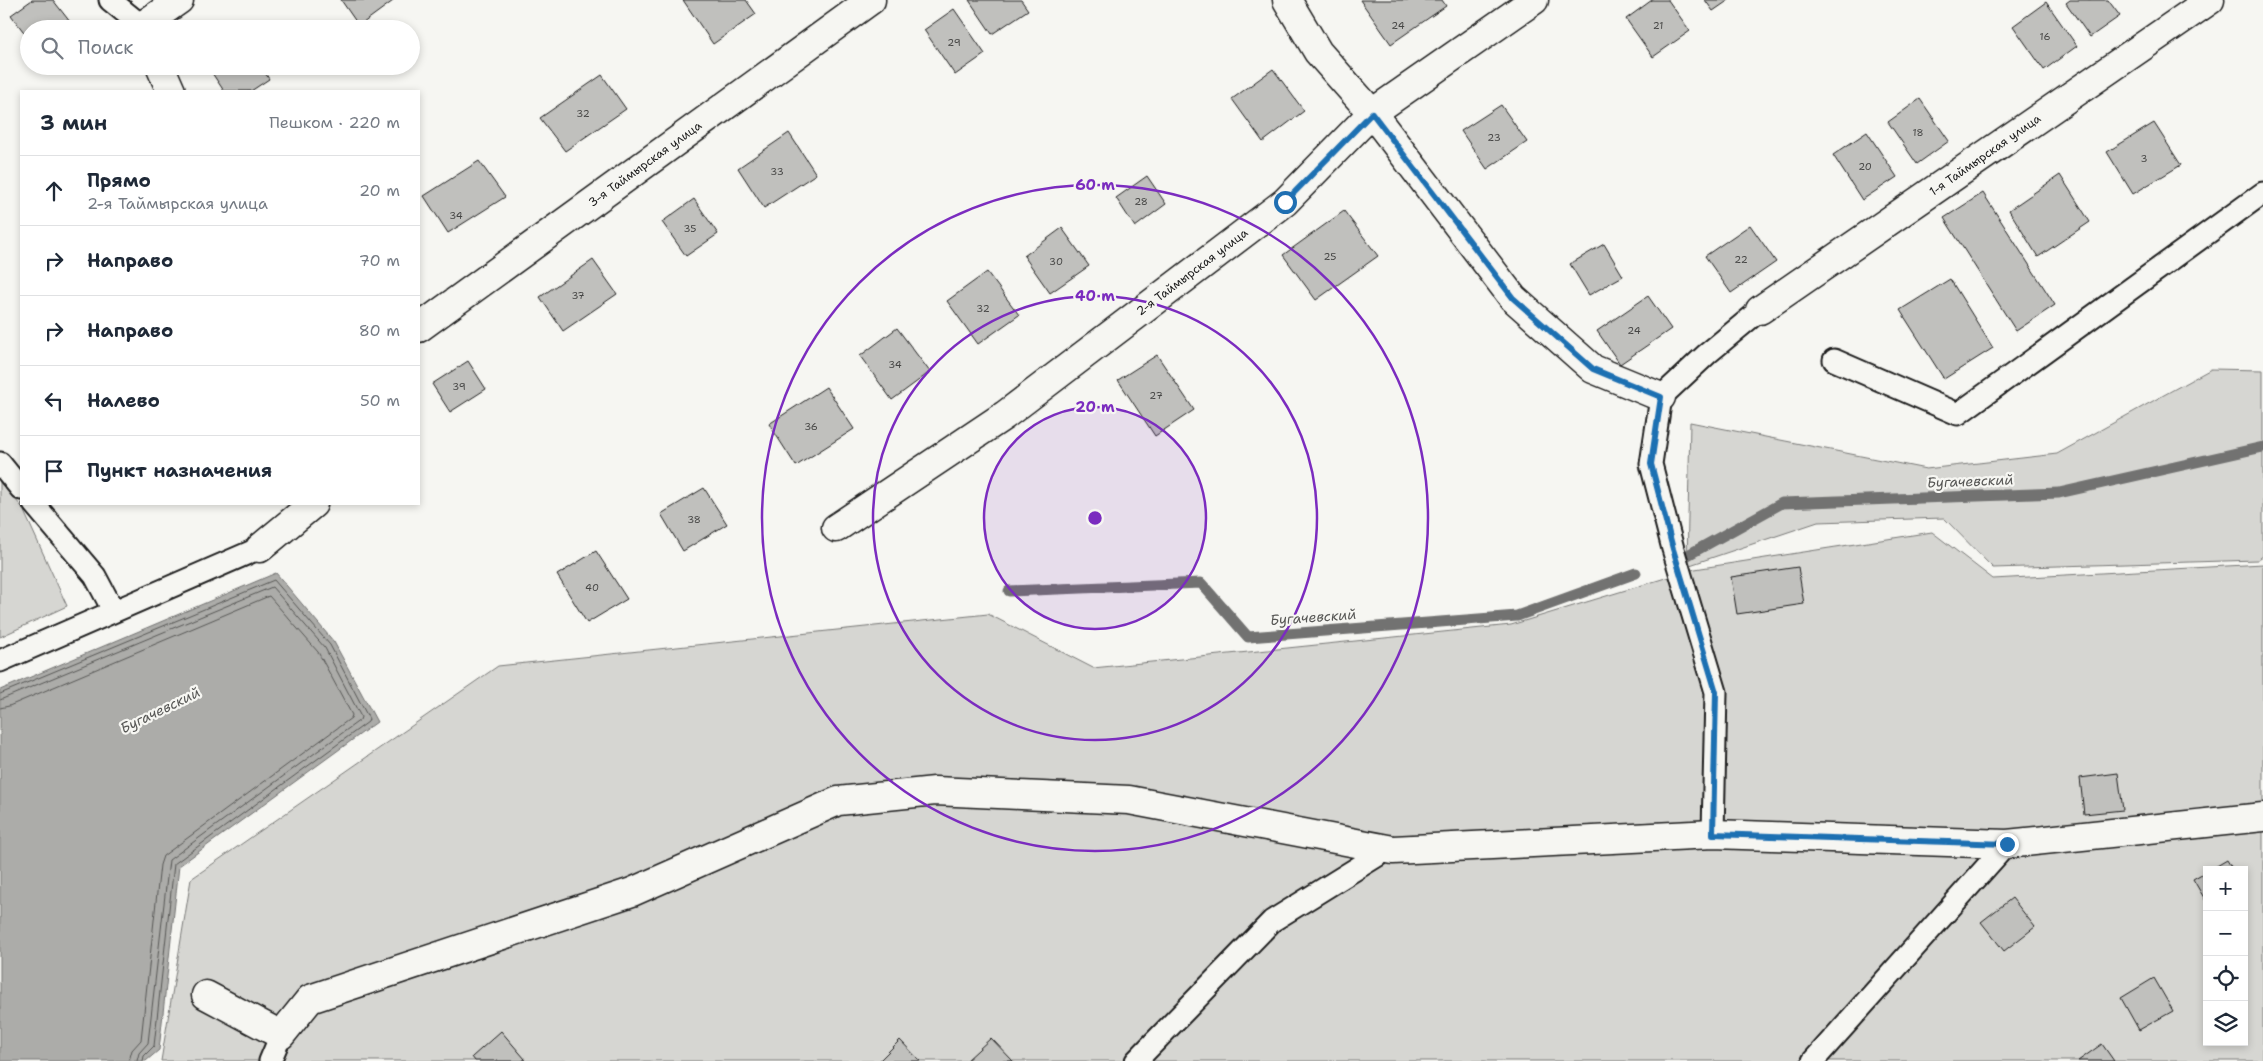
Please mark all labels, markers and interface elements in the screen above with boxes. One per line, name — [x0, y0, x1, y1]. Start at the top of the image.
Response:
house number: 24 — [1391, 19, 1405, 32]
house number: 21 — [1653, 19, 1663, 32]
search box — [20, 20, 420, 75]
house number: 16 — [2040, 30, 2050, 43]
icon: search — [38, 34, 66, 62]
text: Поиск — [78, 35, 133, 60]
house number: 29 — [947, 36, 961, 49]
house number: 32 — [576, 107, 590, 120]
text: 3 мин — [40, 109, 107, 137]
street label: 1-я Таймырская улица — [1926, 110, 2044, 200]
text: Пешком · 220 m — [269, 112, 400, 133]
street label: 3-я Таймырская улица — [585, 117, 705, 211]
house number: 18 — [1912, 126, 1924, 139]
house number: 23 — [1487, 131, 1501, 144]
house number: 3 — [2141, 152, 2148, 165]
house number: 20 — [1858, 160, 1872, 173]
house number: 33 — [770, 165, 784, 178]
text: Прямо — [87, 168, 151, 193]
text: 60 m — [1075, 175, 1115, 195]
icon: ahead — [40, 177, 68, 205]
text: 20 m — [359, 180, 400, 201]
route start — [1274, 191, 1297, 214]
text: 2-я Таймырская улица — [87, 193, 268, 214]
house number: 28 — [1134, 195, 1148, 208]
house number: 34 — [449, 209, 463, 222]
house number: 35 — [684, 222, 696, 235]
street label: 2-я Таймырская улица — [1133, 224, 1251, 319]
icon: right — [40, 247, 68, 275]
text: Направо — [87, 248, 173, 273]
text: 70 m — [359, 250, 400, 271]
house number: 25 — [1324, 250, 1336, 263]
house number: 22 — [1734, 253, 1748, 266]
house number: 30 — [1049, 255, 1063, 268]
text: 40 m — [1075, 286, 1115, 306]
house number: 37 — [571, 289, 585, 302]
house number: 32 — [976, 302, 990, 315]
icon: right — [40, 317, 68, 345]
text: Направо — [87, 318, 173, 343]
text: 80 m — [359, 320, 400, 341]
house number: 24 — [1627, 324, 1641, 337]
house number: 34 — [888, 358, 902, 371]
house number: 39 — [452, 380, 466, 393]
icon: left — [40, 387, 68, 415]
text: Налево — [87, 388, 160, 413]
house number: 27 — [1149, 389, 1163, 402]
text: 50 m — [360, 390, 400, 411]
text: 20 m — [1075, 397, 1115, 417]
house number: 36 — [804, 420, 818, 433]
icon: arrive — [40, 457, 68, 485]
text: Пункт назначения — [87, 458, 272, 483]
water label: Бугачевский — [1926, 470, 2014, 492]
centre of rings — [1086, 509, 1104, 527]
house number: 38 — [687, 513, 701, 526]
house number: 40 — [585, 581, 599, 594]
water label: Бугачевский — [1269, 605, 1357, 629]
water label: Бугачевский — [117, 683, 203, 737]
route end — [1996, 833, 2019, 856]
map controls — [2203, 866, 2248, 1046]
button: + — [2203, 866, 2248, 911]
button: − — [2203, 911, 2248, 956]
button: locate — [2203, 956, 2248, 1001]
button: layers — [2203, 1001, 2248, 1046]

